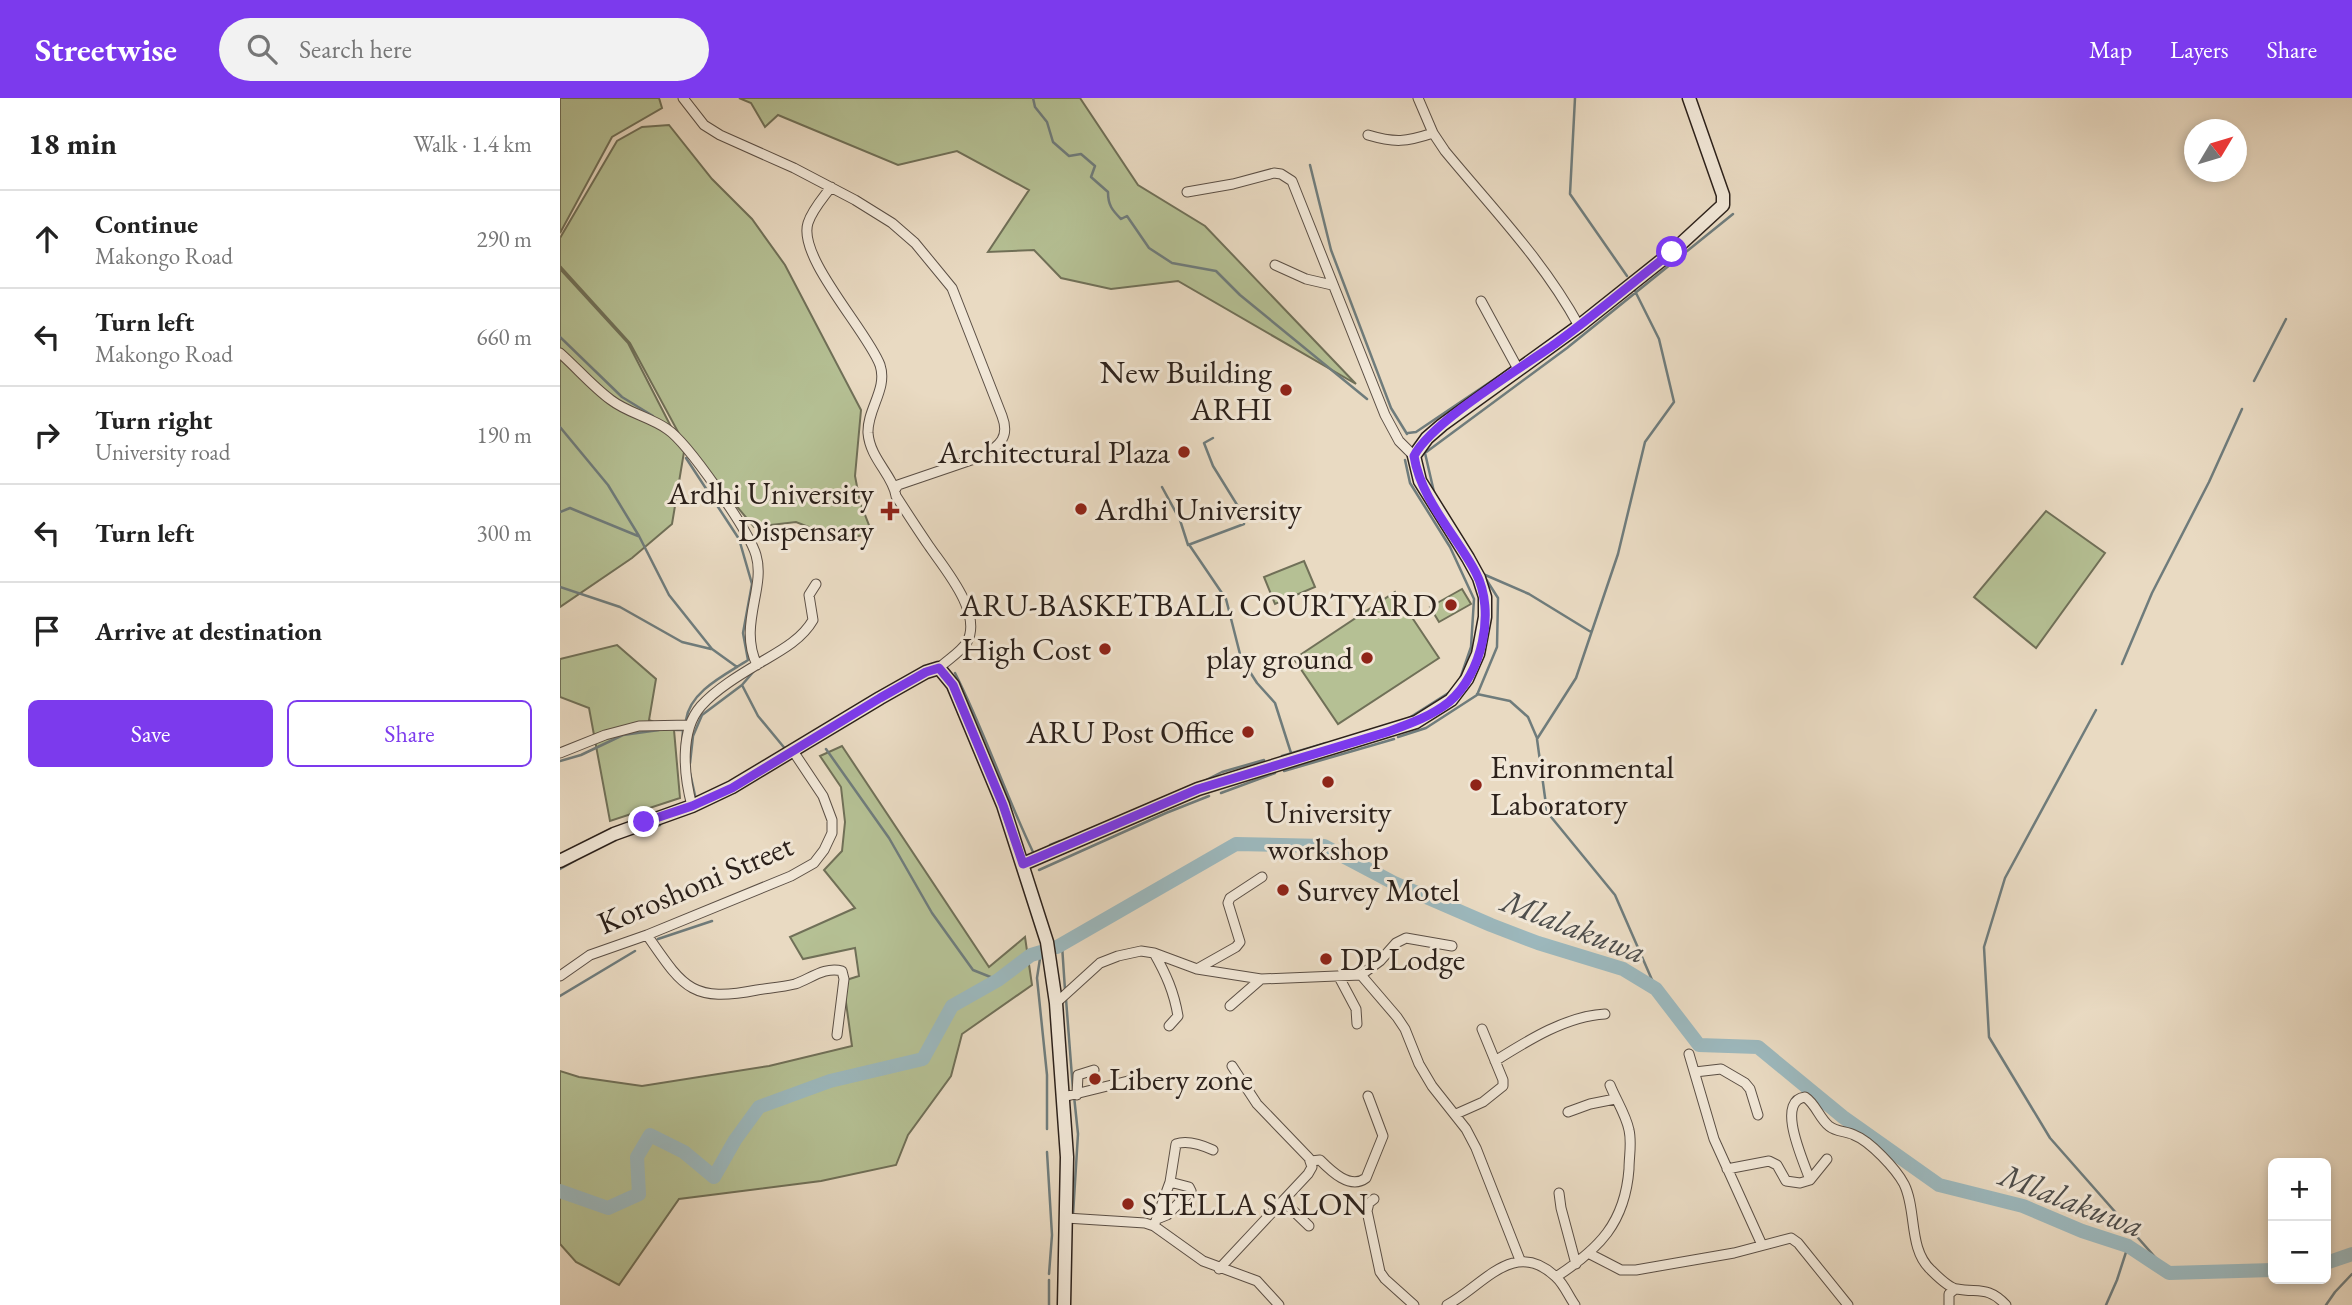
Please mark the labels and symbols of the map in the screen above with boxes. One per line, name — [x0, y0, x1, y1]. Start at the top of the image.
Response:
north arrow — [2184, 119, 2247, 182]
route start — [1656, 236, 1687, 267]
place label: New Building ARHI — [1100, 351, 1273, 430]
marker: New Building ARHI — [1278, 382, 1294, 398]
place label: Architectural Plaza — [937, 431, 1170, 473]
marker: Architectural Plaza — [1176, 444, 1192, 460]
place label: Ardhi University Dispensary — [666, 472, 875, 551]
place label: Ardhi University — [1094, 488, 1303, 530]
marker: Ardhi University Dispensary — [880, 501, 900, 521]
marker: Ardhi University — [1073, 501, 1089, 517]
place label: ARU-BASKETBALL COURTYARD — [959, 584, 1437, 626]
marker: ARU-BASKETBALL COURTYARD — [1443, 597, 1459, 613]
place label: High Cost — [961, 628, 1091, 670]
place label: play ground — [1206, 637, 1354, 679]
marker: High Cost — [1097, 641, 1113, 657]
marker: play ground — [1359, 650, 1375, 666]
place label: ARU Post Office — [1025, 711, 1234, 753]
marker: ARU Post Office — [1240, 724, 1256, 740]
place label: Environmental Laboratory — [1490, 746, 1675, 825]
marker: University workshop — [1320, 774, 1336, 790]
marker: Environmental Laboratory — [1468, 777, 1484, 793]
place label: University workshop — [1265, 791, 1392, 870]
route end — [628, 806, 659, 837]
street label: Koroshoni Street — [591, 824, 799, 944]
place label: Survey Motel — [1297, 869, 1460, 911]
water label: Mlalakuwa — [1494, 878, 1652, 973]
marker: Survey Motel — [1275, 882, 1291, 898]
place label: DP Lodge — [1340, 938, 1465, 980]
marker: DP Lodge — [1318, 951, 1334, 967]
place label: Libery zone — [1109, 1058, 1253, 1100]
marker: Libery zone — [1087, 1071, 1103, 1087]
water label: Mlalakuwa — [1992, 1152, 2150, 1247]
place label: STELLA SALON — [1142, 1183, 1368, 1225]
marker: STELLA SALON — [1120, 1196, 1136, 1212]

